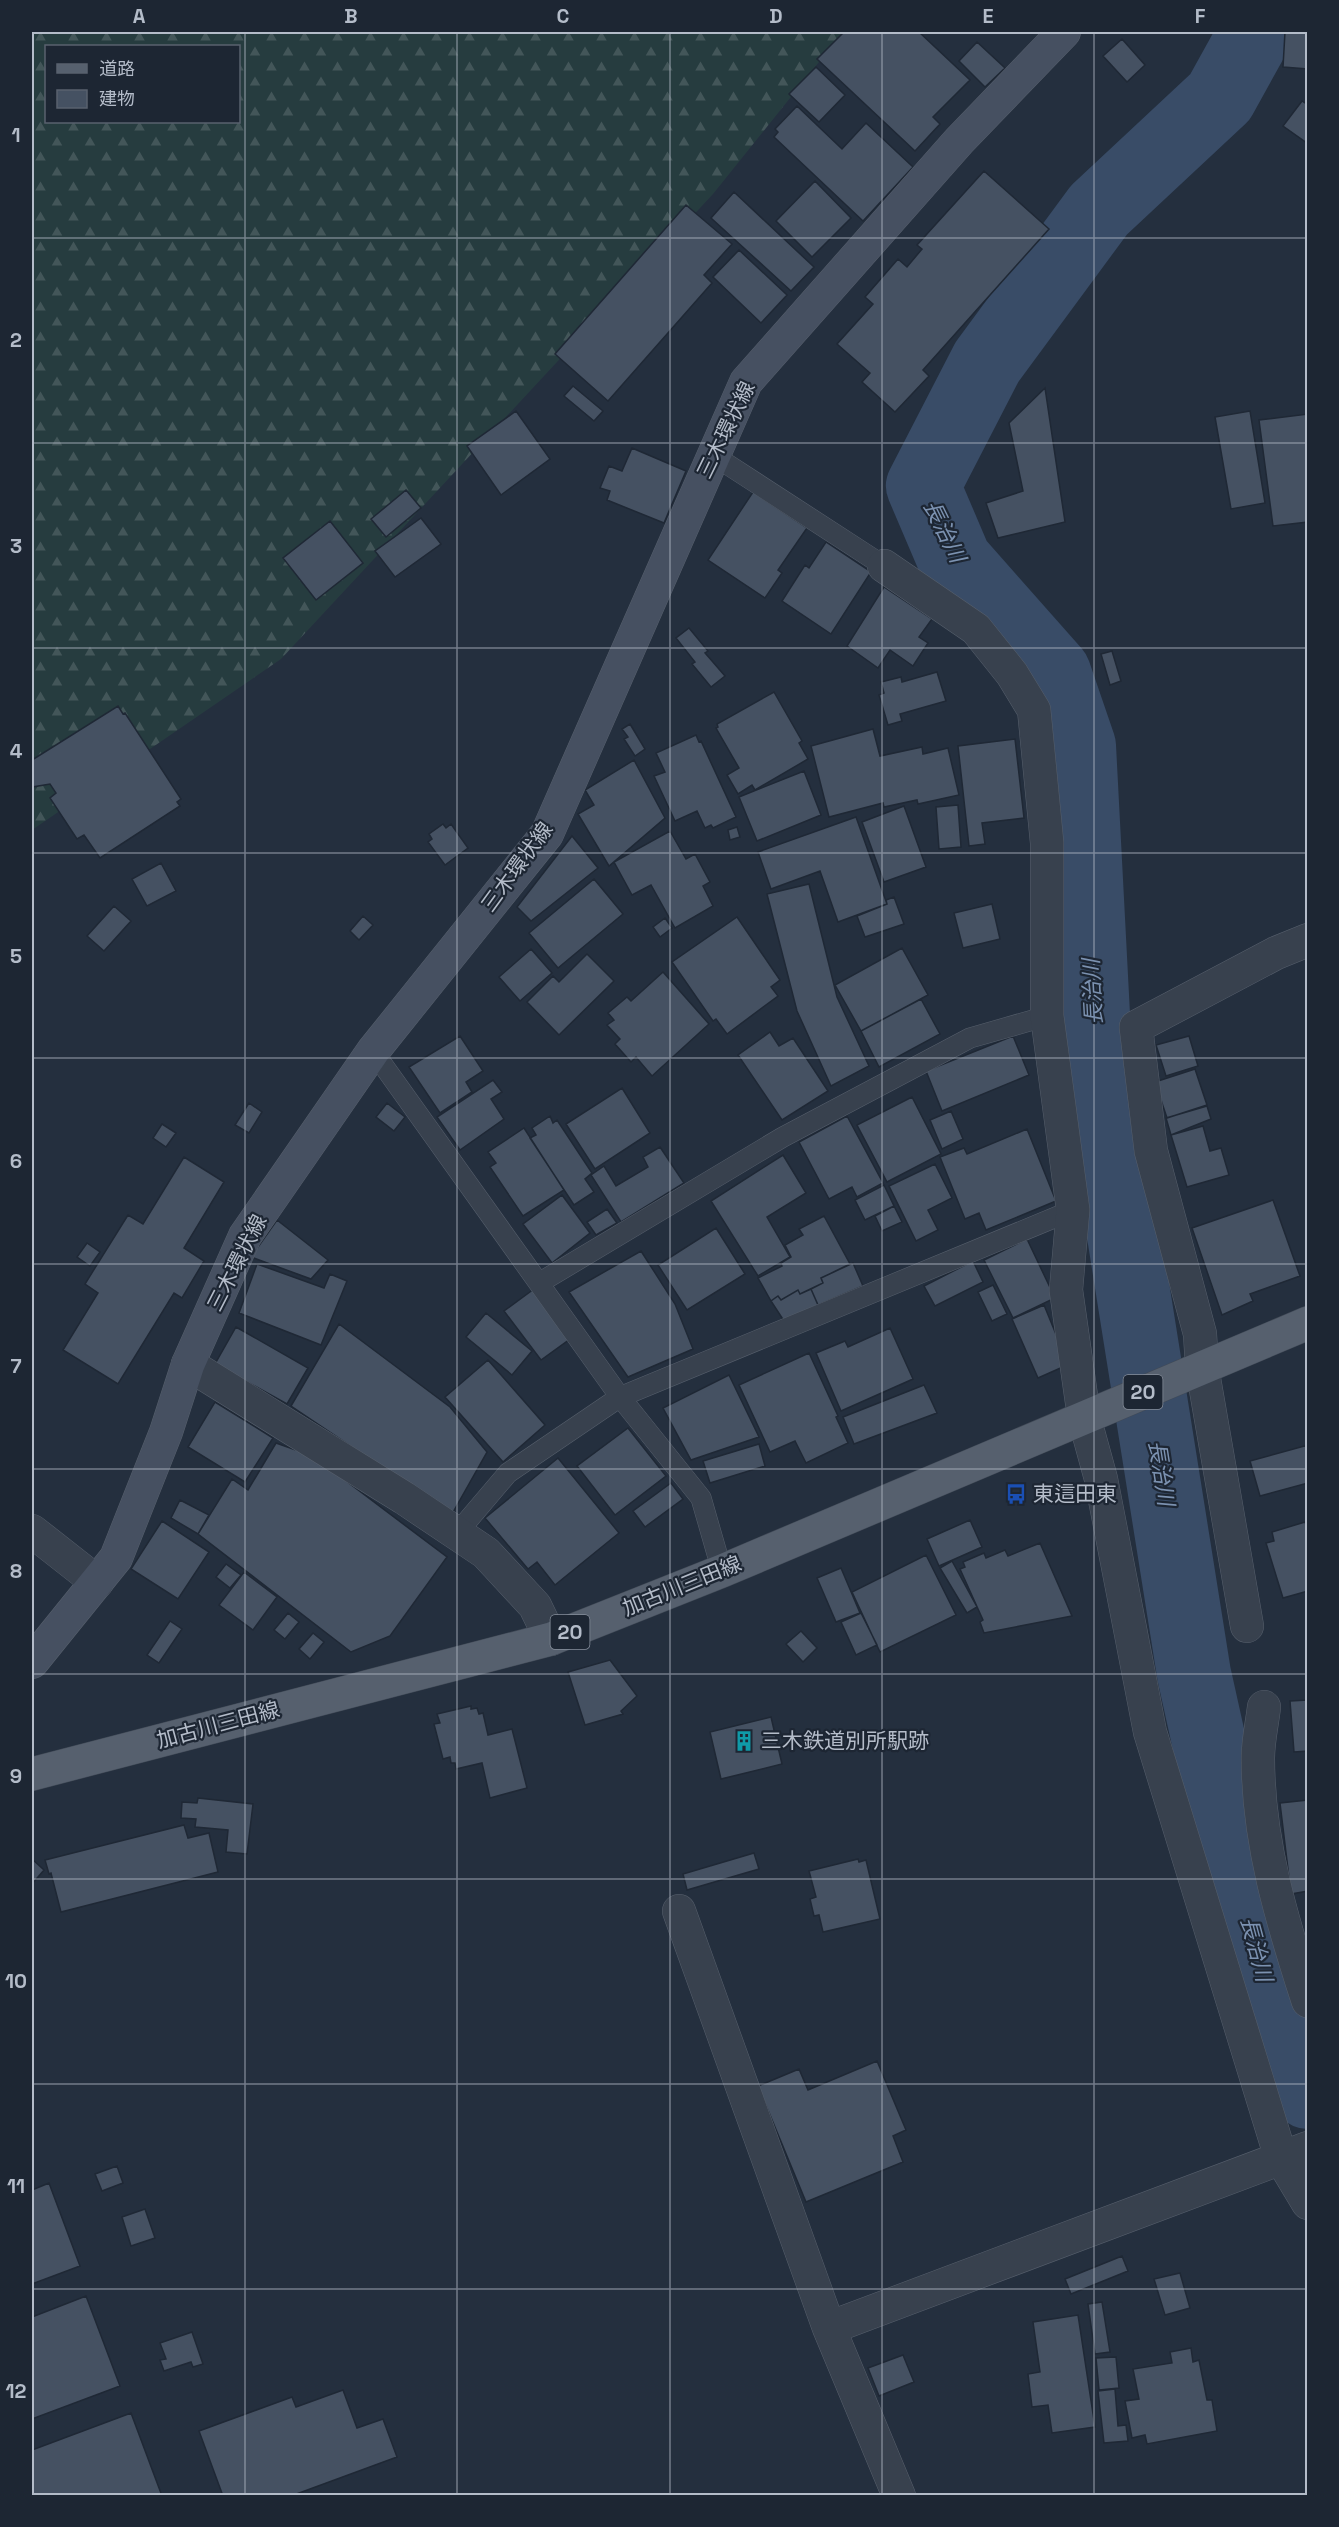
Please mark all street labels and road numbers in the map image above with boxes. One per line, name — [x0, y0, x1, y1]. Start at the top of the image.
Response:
street label: 三木環状線 — [690, 377, 761, 483]
street label: 三木環状線 — [475, 816, 558, 917]
street label: 三木環状線 — [201, 1210, 272, 1316]
road number: 20 — [1124, 1375, 1162, 1409]
street label: 加古川三田線 — [618, 1549, 745, 1622]
road number: 20 — [550, 1615, 590, 1649]
street label: 加古川三田線 — [154, 1695, 282, 1754]

